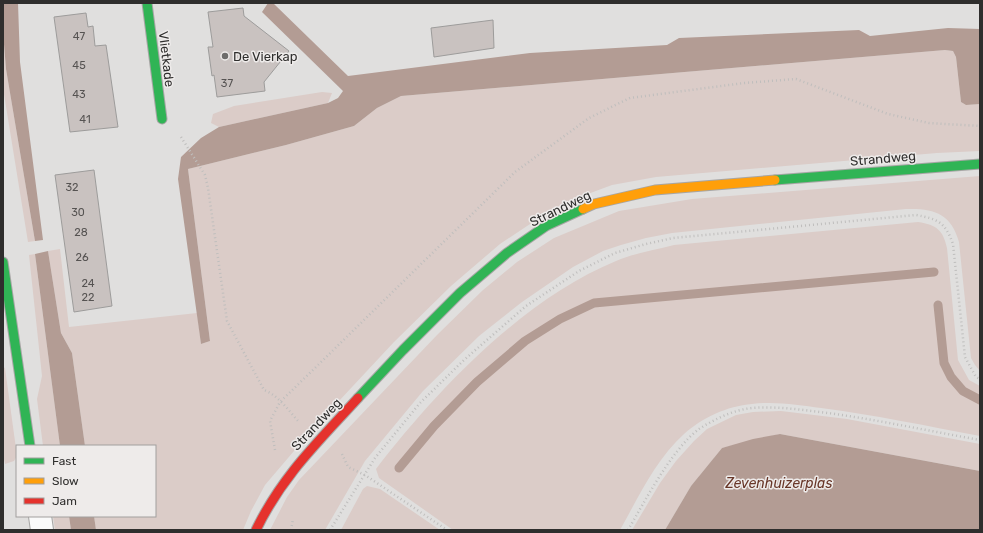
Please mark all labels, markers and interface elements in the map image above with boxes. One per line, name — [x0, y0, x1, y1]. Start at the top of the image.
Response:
house number: 47 — [73, 30, 85, 43]
street label: Vlietkade — [156, 30, 177, 88]
place label: De Vierkap — [233, 49, 298, 64]
marker: De Vierkap — [220, 51, 230, 61]
house number: 45 — [72, 59, 86, 72]
house number: 37 — [221, 77, 233, 90]
house number: 43 — [72, 88, 86, 101]
house number: 41 — [79, 113, 91, 126]
street label: Strandweg — [849, 148, 917, 170]
house number: 32 — [65, 181, 79, 194]
street label: Strandweg — [527, 187, 594, 231]
house number: 30 — [71, 206, 85, 219]
house number: 28 — [74, 226, 88, 239]
house number: 26 — [75, 251, 89, 264]
house number: 24 — [81, 277, 95, 290]
house number: 22 — [82, 291, 94, 304]
street label: Strandweg — [288, 395, 345, 454]
legend — [16, 445, 156, 517]
text: Fast — [52, 454, 76, 468]
text: Slow — [52, 474, 79, 488]
water label: Zevenhuizerplas — [725, 475, 832, 492]
text: Jam — [52, 494, 77, 508]

